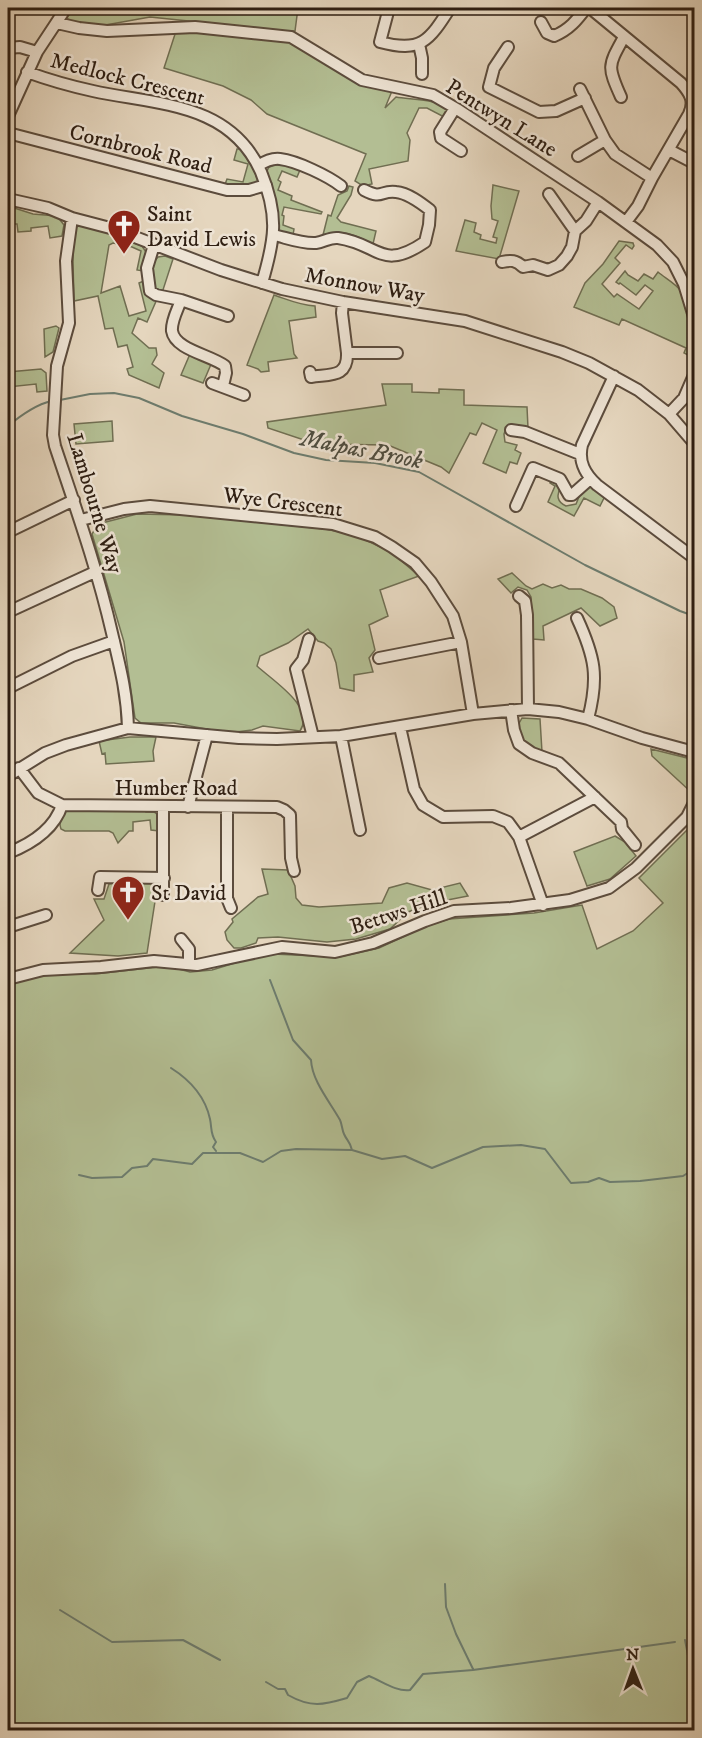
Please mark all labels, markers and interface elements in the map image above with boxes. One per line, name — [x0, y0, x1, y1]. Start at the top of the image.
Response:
street label: Medlock Crescent — [48, 47, 208, 112]
street label: Pentwyn Lane — [440, 73, 562, 163]
street label: Cornbrook Road — [67, 119, 215, 180]
place label: Saint David Lewis — [147, 201, 256, 253]
church icon: Saint David Lewis — [106, 208, 142, 255]
street label: Monnow Way — [303, 262, 427, 309]
water label: Malpas Brook — [296, 423, 425, 477]
street label: Lambourne Way — [60, 430, 129, 577]
street label: Wye Crescent — [221, 482, 344, 523]
street label: Humber Road — [114, 775, 238, 802]
church icon: St David — [110, 874, 146, 921]
place label: St David — [151, 880, 226, 907]
street label: Bettws Hill — [346, 884, 451, 941]
north arrow — [603, 1639, 663, 1699]
text: N — [626, 1645, 639, 1665]

